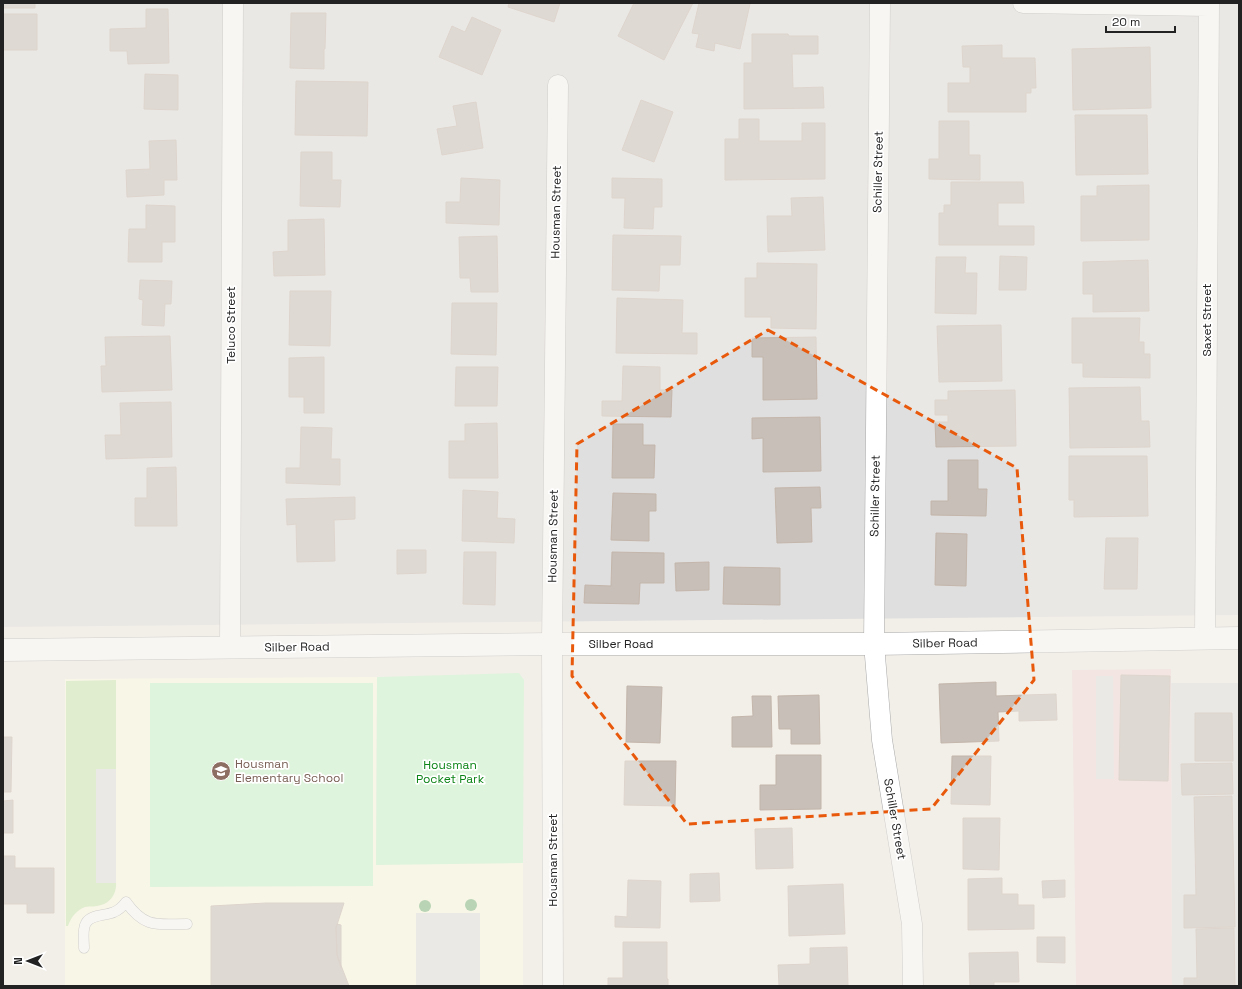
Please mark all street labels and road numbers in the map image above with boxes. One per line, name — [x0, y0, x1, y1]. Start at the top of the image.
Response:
street label: Schiller Street — [869, 131, 887, 213]
street label: Housman Street — [547, 165, 565, 259]
street label: Saxet Street — [1199, 283, 1215, 357]
street label: Teluco Street — [223, 286, 239, 364]
street label: Schiller Street — [866, 455, 884, 537]
street label: Housman Street — [544, 489, 562, 583]
street label: Silber Road — [912, 634, 978, 652]
street label: Silber Road — [588, 636, 654, 652]
street label: Silber Road — [264, 638, 330, 656]
street label: Schiller Street — [880, 777, 910, 861]
street label: Housman Street — [545, 813, 561, 907]

